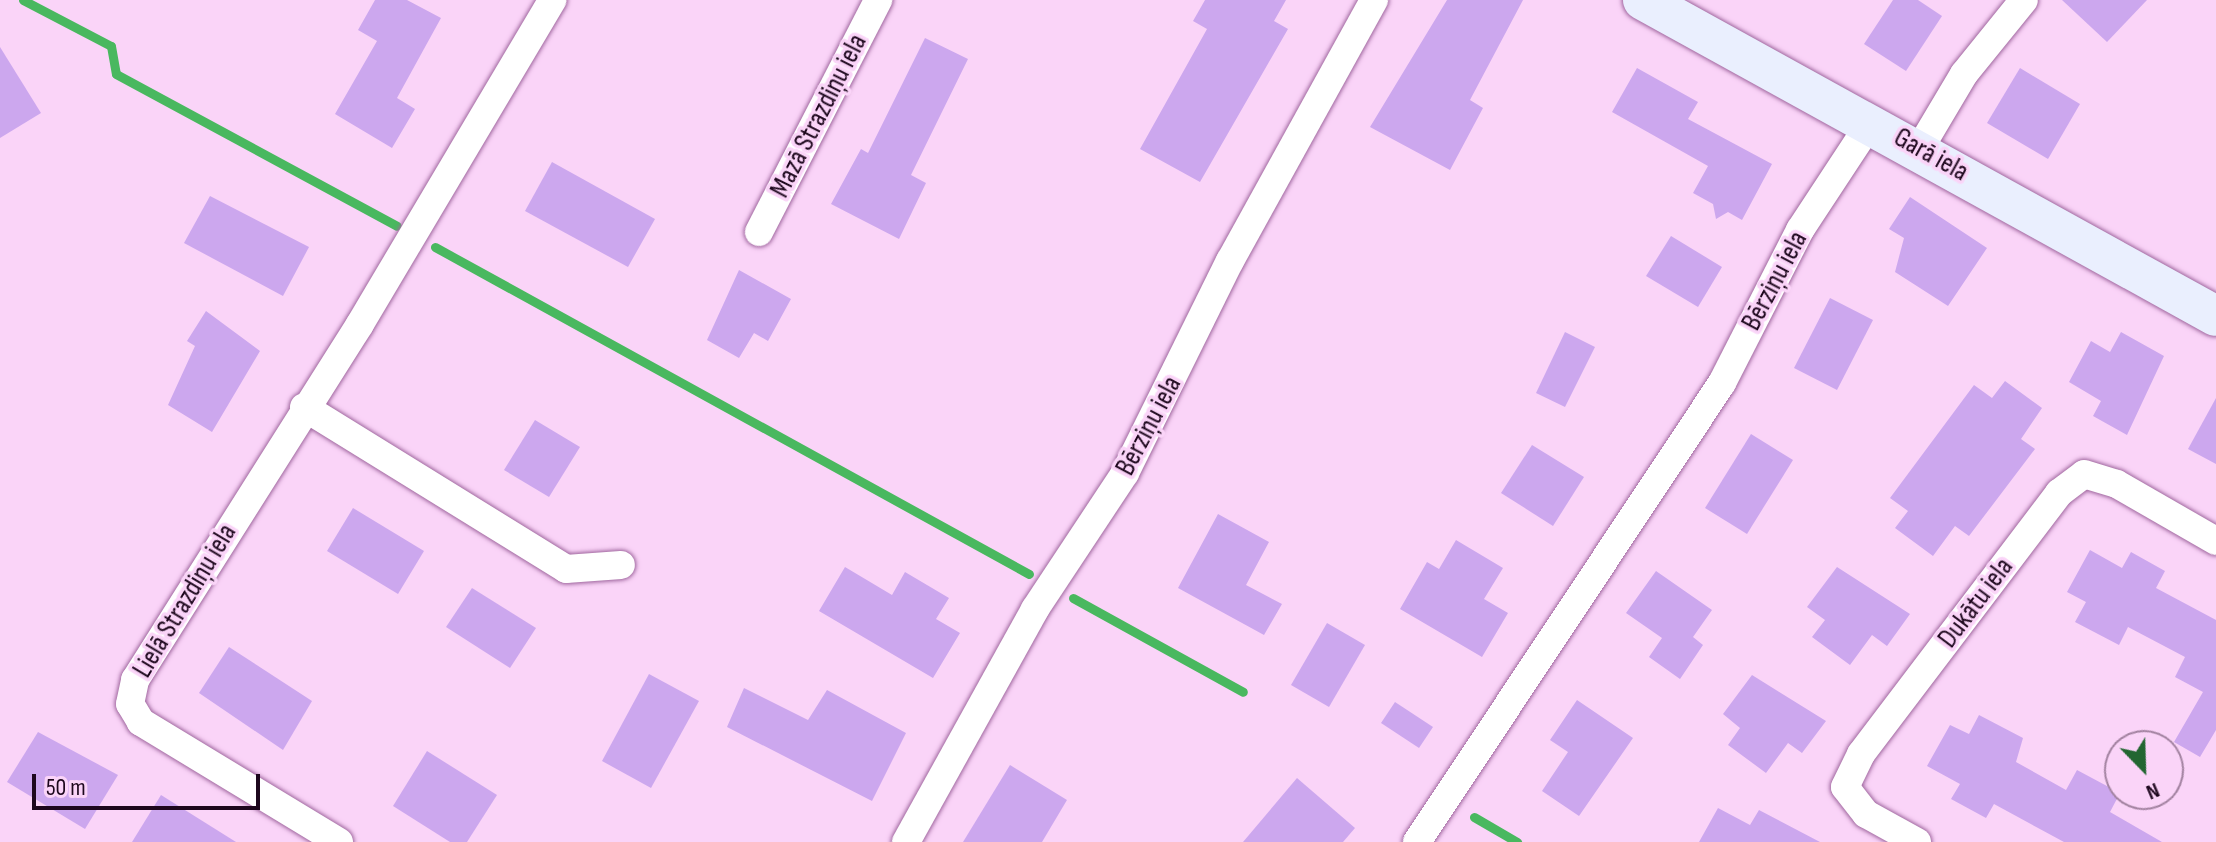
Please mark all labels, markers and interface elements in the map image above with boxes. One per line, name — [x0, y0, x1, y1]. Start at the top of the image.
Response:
street label: Mazā Strazdiņu iela — [763, 29, 875, 203]
street label: Garā iela — [1888, 121, 1974, 189]
street label: Bērziņu iela — [1735, 226, 1815, 336]
street label: Bērziņu iela — [1109, 371, 1189, 481]
street label: Lielā Strazdiņu iela — [126, 518, 244, 684]
street label: Dukātu iela — [1931, 551, 2021, 655]
north arrow — [2104, 730, 2184, 810]
scale bar — [36, 758, 264, 808]
text: 50 m — [46, 773, 86, 802]
text: N — [2142, 776, 2163, 805]

